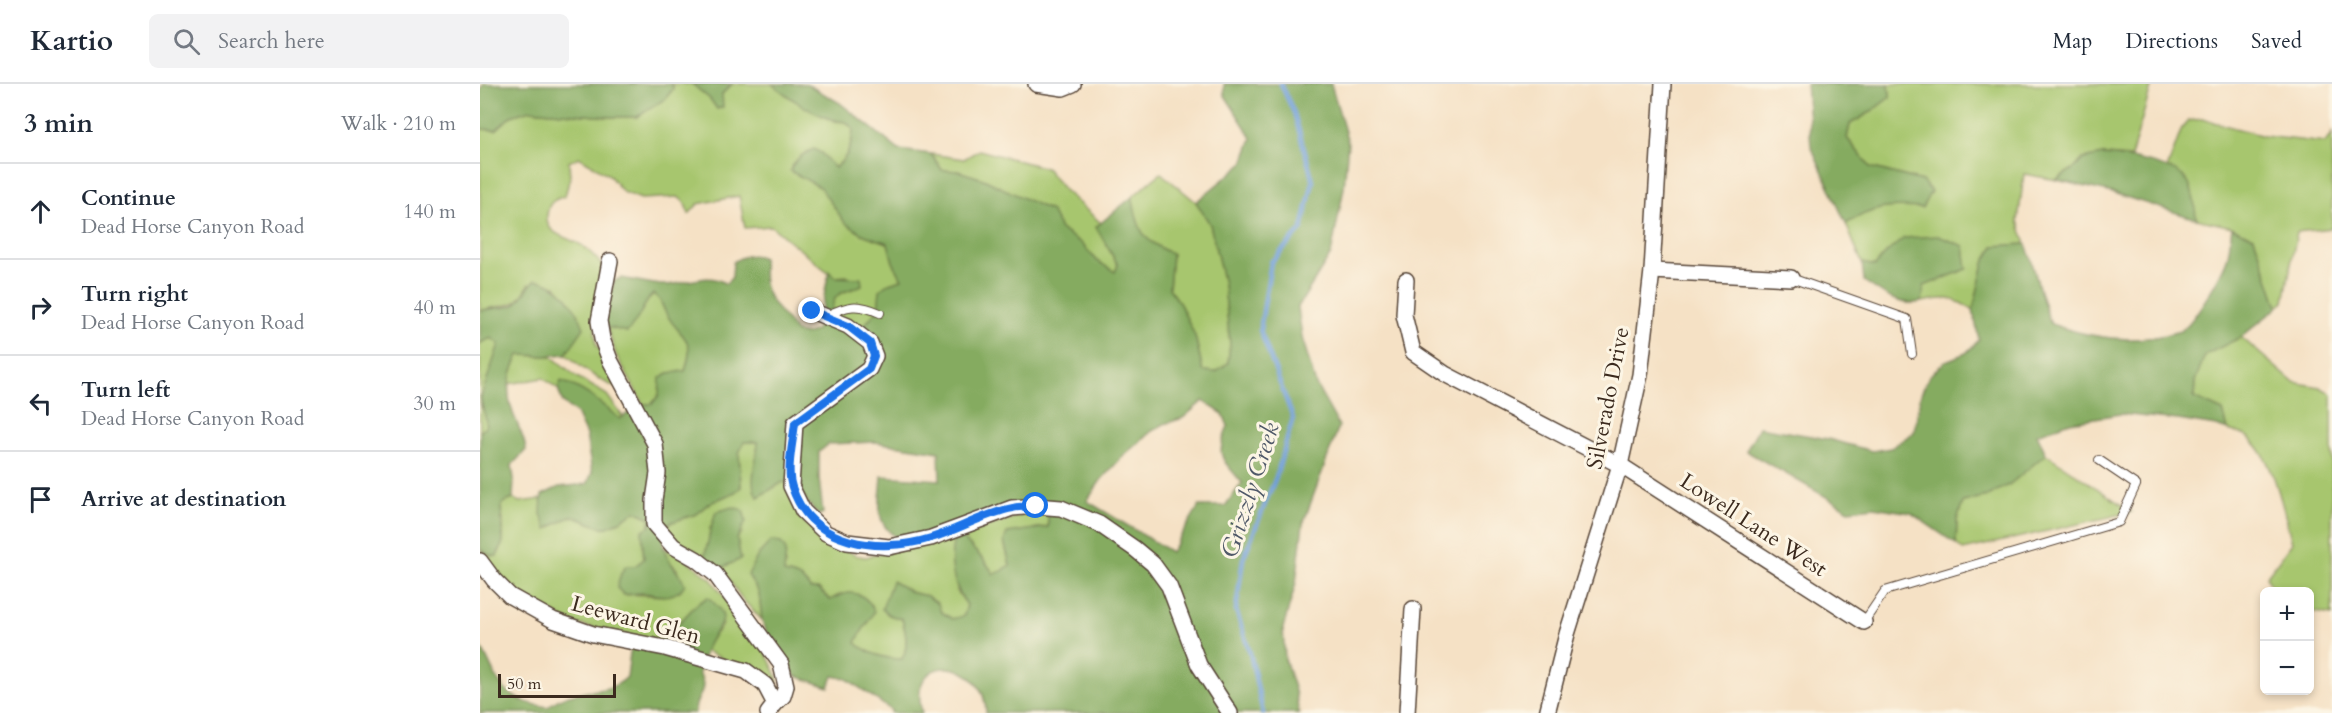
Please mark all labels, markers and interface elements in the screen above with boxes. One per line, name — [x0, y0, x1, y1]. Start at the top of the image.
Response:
search box — [149, 14, 569, 68]
text: Kartio — [30, 22, 113, 60]
icon: search — [170, 25, 203, 58]
text: Search here — [218, 26, 325, 56]
text: Map — [2052, 27, 2092, 56]
text: Directions — [2125, 27, 2218, 56]
text: Saved — [2251, 27, 2302, 56]
text: 3 min — [24, 106, 93, 141]
text: Walk · 210 m — [341, 110, 456, 137]
text: Continue — [81, 183, 176, 213]
icon: ahead — [24, 195, 57, 228]
text: 140 m — [403, 198, 456, 225]
text: Dead Horse Canyon Road — [81, 213, 304, 240]
text: Turn right — [81, 279, 188, 309]
icon: right — [24, 291, 57, 324]
text: 40 m — [413, 294, 456, 321]
route end — [798, 297, 824, 323]
text: Dead Horse Canyon Road — [81, 309, 304, 336]
street label: Silverado Drive — [1580, 325, 1636, 472]
text: Turn left — [81, 375, 170, 405]
icon: left — [24, 387, 57, 420]
text: 30 m — [413, 390, 456, 417]
text: Dead Horse Canyon Road — [81, 405, 304, 432]
water label: Grizzly Creek — [1213, 418, 1288, 562]
street label: Lowell Lane West — [1674, 466, 1833, 584]
icon: arrive — [24, 483, 57, 516]
text: Arrive at destination — [81, 484, 286, 514]
route start — [1022, 492, 1048, 518]
map controls — [2260, 587, 2314, 695]
button: + — [2260, 587, 2314, 641]
street label: Leeward Glen — [568, 588, 704, 652]
button: − — [2260, 641, 2314, 695]
scale bar — [498, 671, 616, 698]
text: 50 m — [507, 673, 541, 695]

